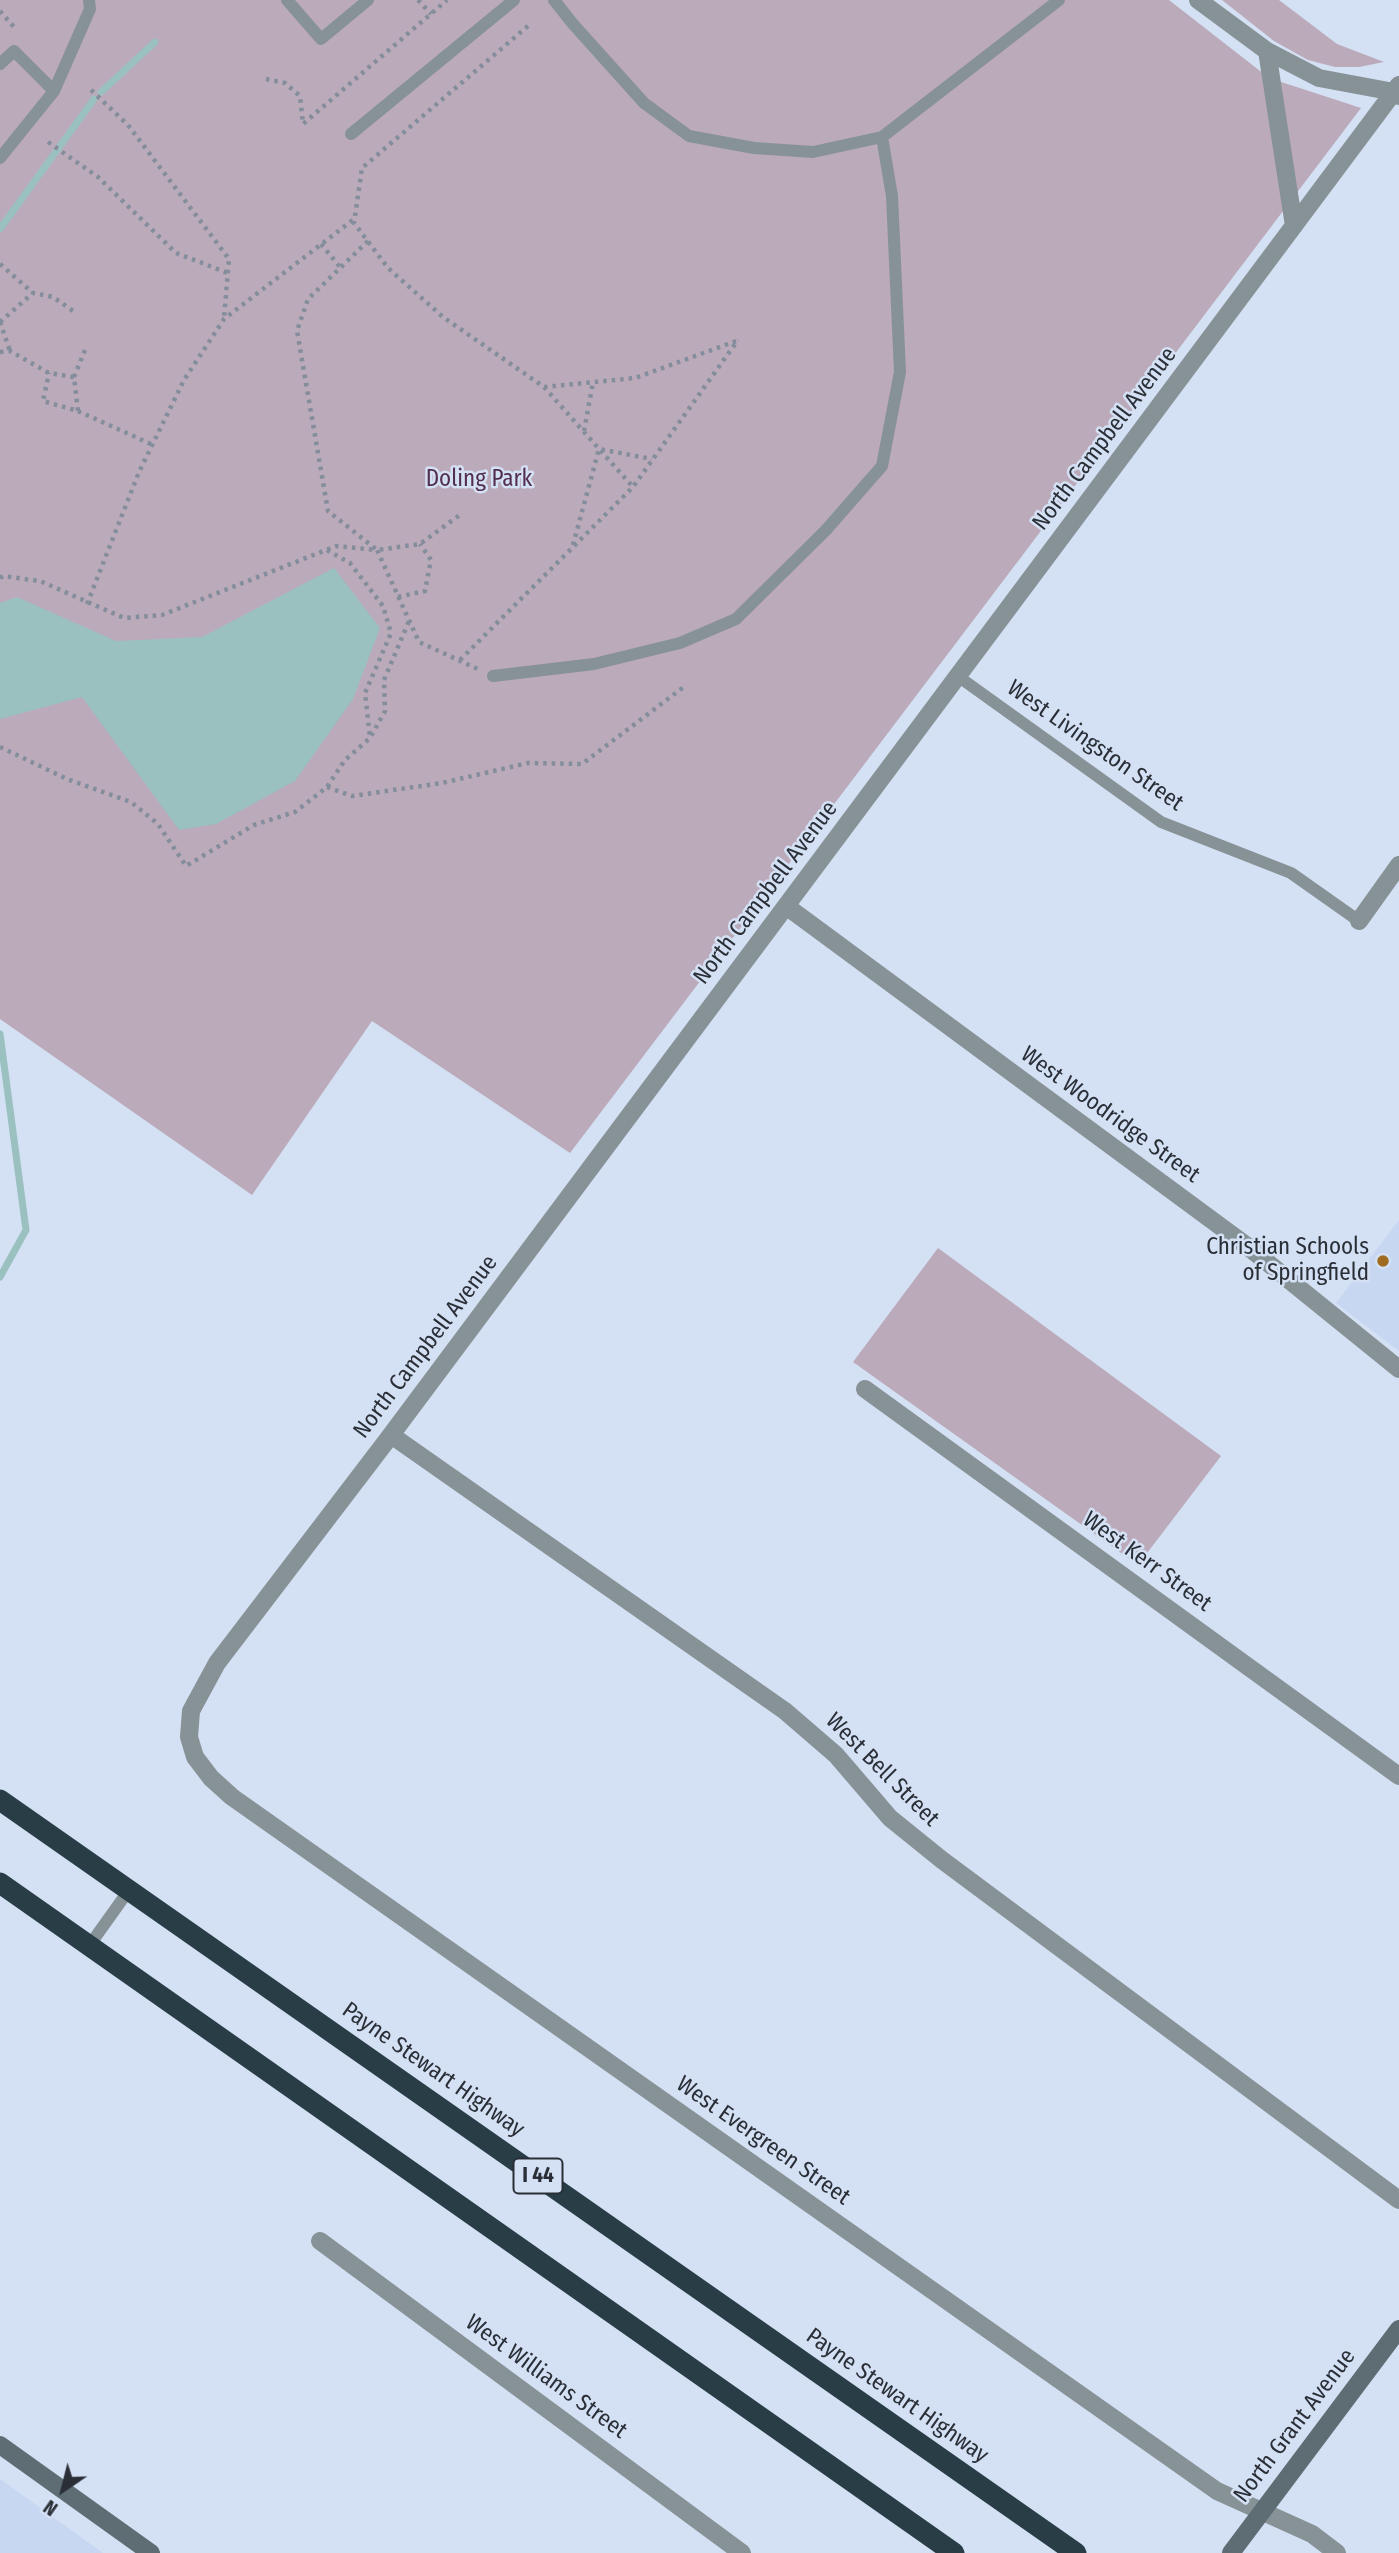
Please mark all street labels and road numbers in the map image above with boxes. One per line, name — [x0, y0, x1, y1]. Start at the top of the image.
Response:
street label: North Campbell Avenue — [1027, 342, 1183, 536]
street label: West Livingston Street — [1001, 675, 1189, 817]
street label: North Campbell Avenue — [688, 796, 844, 990]
street label: West Woodridge Street — [1015, 1041, 1205, 1189]
street label: North Campbell Avenue — [348, 1250, 504, 1444]
street label: West Kerr Street — [1077, 1506, 1217, 1618]
street label: West Bell Street — [820, 1708, 944, 1832]
street label: Payne Stewart Highway — [336, 1997, 530, 2143]
street label: West Evergreen Street — [671, 2071, 855, 2211]
road number: I 44 — [514, 2158, 562, 2194]
street label: West Williams Street — [460, 2309, 632, 2445]
street label: Payne Stewart Highway — [800, 2323, 994, 2469]
street label: North Grant Avenue — [1228, 2344, 1362, 2508]

